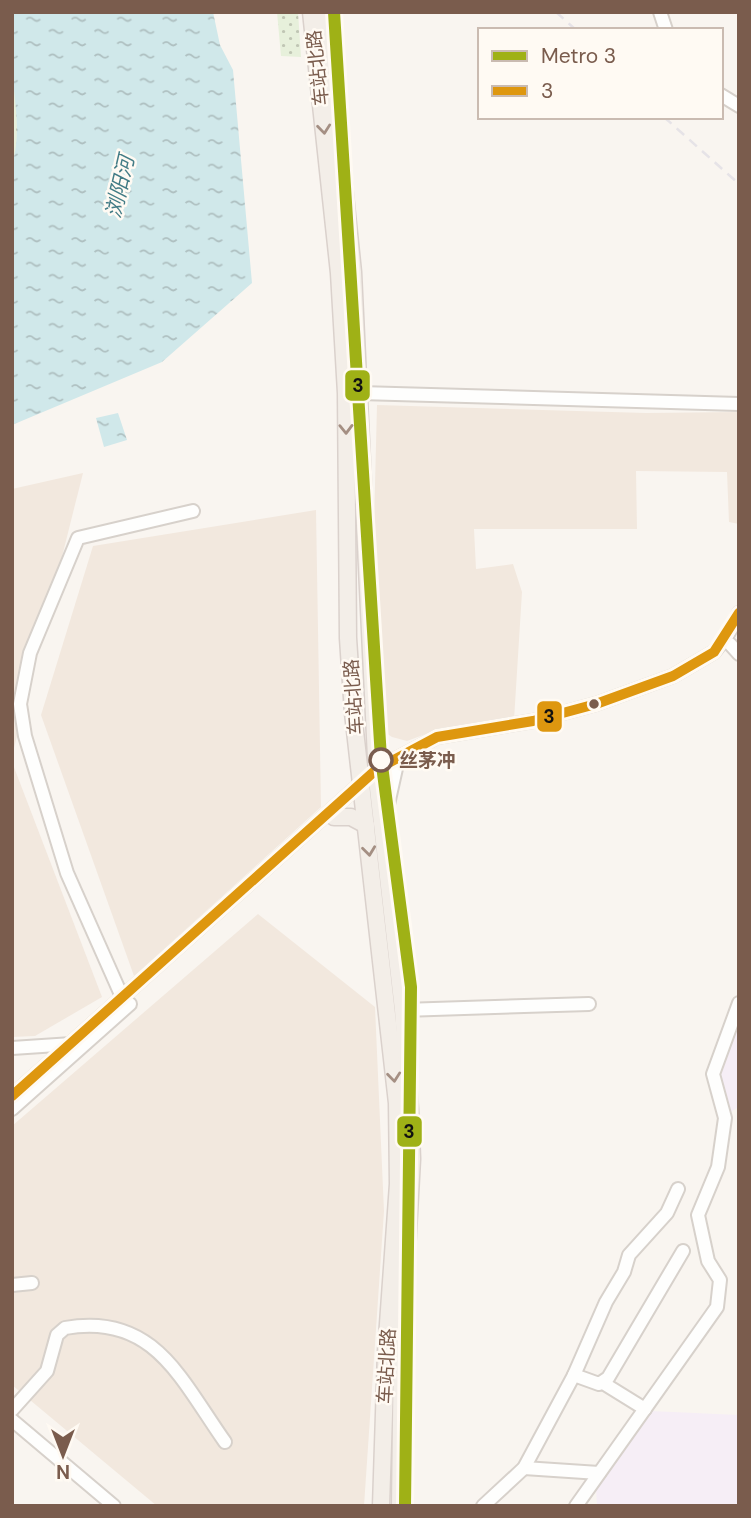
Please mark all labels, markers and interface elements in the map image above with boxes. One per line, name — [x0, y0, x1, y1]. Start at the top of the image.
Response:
legend — [478, 28, 723, 119]
street label: 车站北路 — [301, 29, 334, 107]
text: Metro 3 — [541, 42, 616, 70]
text: 3 — [541, 77, 553, 105]
one-way arrow — [316, 123, 331, 135]
water label: 浏阳河 — [99, 149, 142, 221]
line badge: 3 — [344, 369, 371, 402]
text: 3 — [352, 373, 364, 398]
one-way arrow — [338, 424, 354, 435]
street label: 车站北路 — [338, 658, 369, 736]
unlabelled marker — [587, 697, 601, 711]
line badge: 3 — [536, 700, 563, 733]
text: 3 — [543, 704, 555, 729]
marker: 丝茅冲 — [369, 748, 393, 772]
place label: 丝茅冲 — [399, 748, 456, 773]
one-way arrow — [362, 845, 377, 857]
one-way arrow — [387, 1071, 402, 1083]
line badge: 3 — [396, 1115, 423, 1148]
text: 3 — [403, 1119, 415, 1144]
street label: 车站北路 — [372, 1327, 401, 1405]
north arrow — [28, 1420, 98, 1490]
text: N — [56, 1459, 70, 1484]

